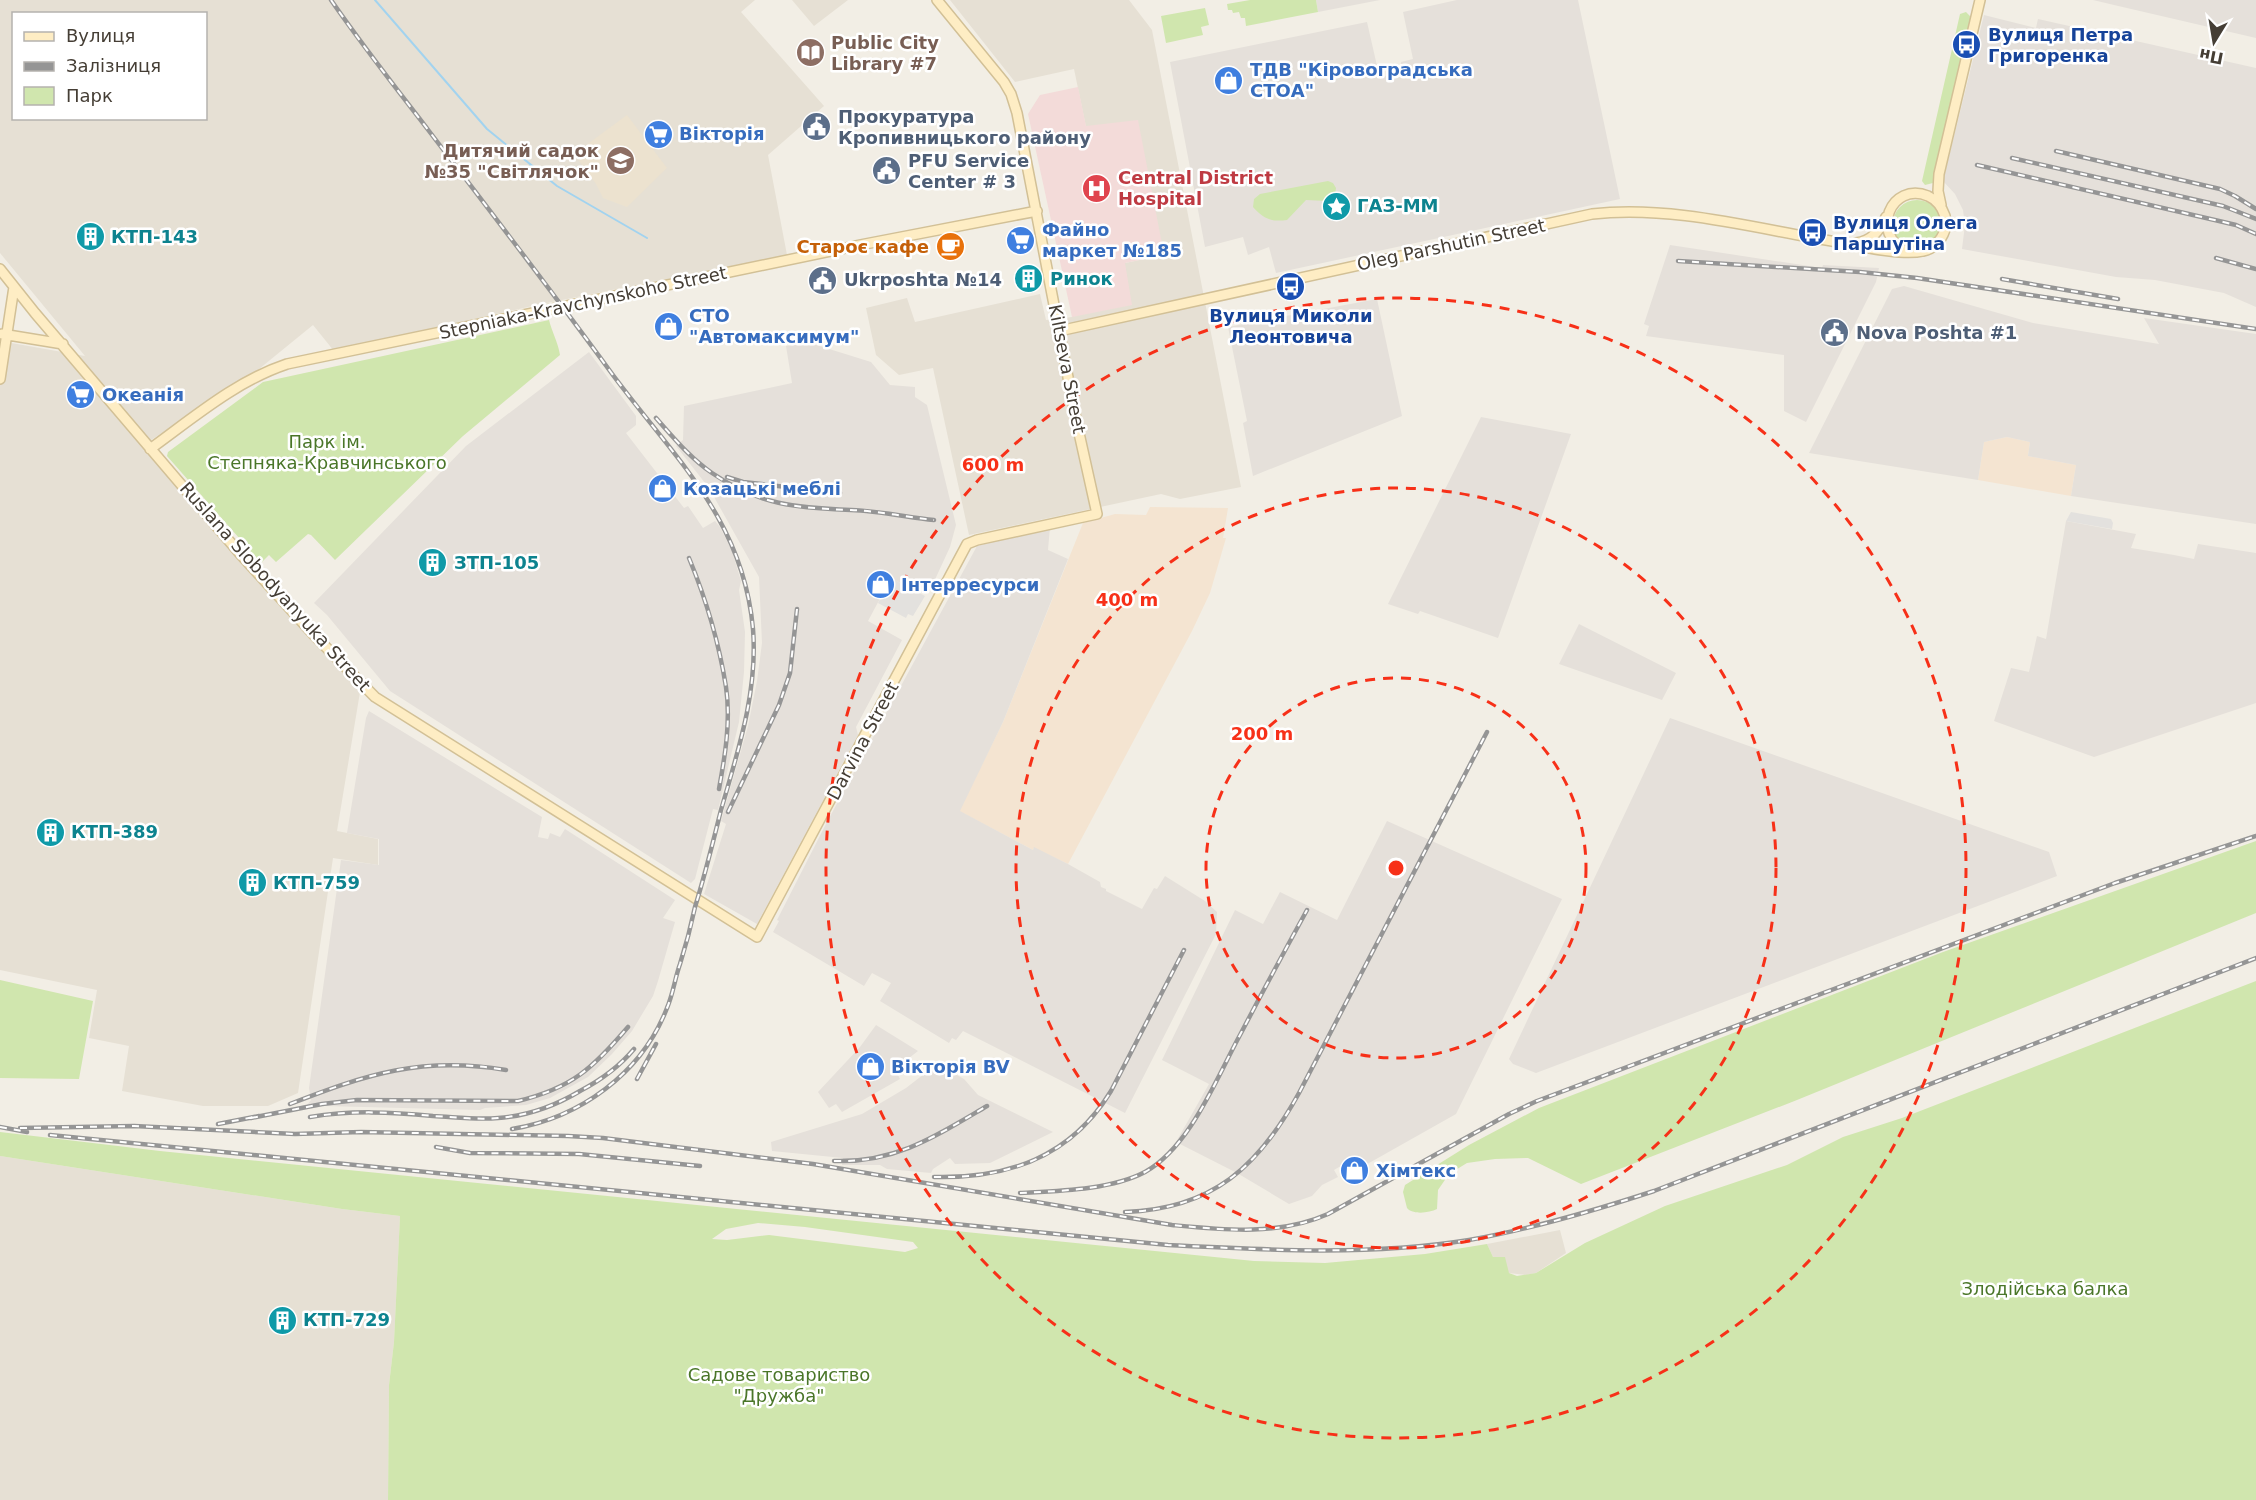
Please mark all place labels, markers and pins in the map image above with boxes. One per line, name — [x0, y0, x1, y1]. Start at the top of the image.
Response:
place label: Вулиця Петра Григоренка — [1988, 24, 2133, 66]
bus stop icon: Вулиця Петра Григоренка — [1951, 29, 1983, 61]
place label: Public City Library #7 — [831, 32, 939, 74]
library icon: Public City Library #7 — [794, 37, 826, 69]
place label: ТДВ "Кіровоградська СТОА" — [1250, 59, 1473, 101]
shop icon: ТДВ "Кіровоградська СТОА" — [1213, 64, 1245, 96]
place label: Прокуратура Кропивницького району — [838, 106, 1091, 148]
public building icon: Прокуратура Кропивницького району — [801, 111, 833, 143]
supermarket icon: Вікторія — [642, 118, 674, 150]
place label: Вікторія — [679, 123, 765, 144]
place label: Дитячий садок №35 "Світлячок" — [424, 140, 599, 182]
school or university icon: Дитячий садок №35 "Світлячок" — [604, 145, 636, 177]
place label: PFU Service Center # 3 — [908, 150, 1029, 192]
public building icon: PFU Service Center # 3 — [871, 155, 903, 187]
place label: Central District Hospital — [1118, 167, 1273, 209]
hospital icon: Central District Hospital — [1081, 172, 1113, 204]
place icon: ГАЗ-ММ — [1320, 190, 1352, 222]
place label: ГАЗ-ММ — [1357, 195, 1438, 216]
place label: Вулиця Олега Паршутіна — [1833, 212, 1978, 254]
bus stop icon: Вулиця Олега Паршутіна — [1796, 217, 1828, 249]
place label: Файно маркет №185 — [1042, 219, 1182, 261]
building icon: КТП-143 — [74, 221, 106, 253]
supermarket icon: Файно маркет №185 — [1005, 224, 1037, 256]
place label: КТП-143 — [111, 226, 198, 247]
cafe icon: Староє кафе — [934, 231, 966, 263]
place label: Староє кафе — [797, 236, 929, 257]
building icon: Ринок — [1013, 263, 1045, 295]
public building icon: Ukrposhta №14 — [807, 264, 839, 296]
place label: Ринок — [1050, 268, 1113, 289]
place label: Ukrposhta №14 — [844, 269, 1002, 290]
bus stop icon: Вулиця Миколи Леонтовича — [1275, 271, 1307, 303]
place label: СТО "Автомаксимум" — [689, 305, 859, 347]
place label: Вулиця Миколи Леонтовича — [1209, 305, 1373, 347]
shop icon: СТО "Автомаксимум" — [652, 310, 684, 342]
public building icon: Nova Poshta #1 — [1819, 317, 1851, 349]
place label: Nova Poshta #1 — [1856, 322, 2017, 343]
supermarket icon: Океанія — [65, 379, 97, 411]
place label: Океанія — [102, 384, 184, 405]
shop icon: Козацькі меблі — [646, 473, 678, 505]
place label: Козацькі меблі — [683, 478, 841, 499]
building icon: ЗТП-105 — [417, 547, 449, 579]
place label: ЗТП-105 — [454, 552, 539, 573]
shop icon: Інтерресурси — [864, 569, 896, 601]
place label: Інтерресурси — [901, 574, 1039, 595]
building icon: КТП-389 — [34, 816, 66, 848]
place label: КТП-389 — [71, 821, 158, 842]
centre of rings — [1386, 858, 1406, 878]
building icon: КТП-759 — [236, 867, 268, 899]
place label: КТП-759 — [273, 872, 360, 893]
shop icon: Вікторія BV — [854, 1051, 886, 1083]
place label: Вікторія BV — [891, 1056, 1010, 1077]
shop icon: Хімтекс — [1339, 1155, 1371, 1187]
place label: Хімтекс — [1376, 1160, 1456, 1181]
building icon: КТП-729 — [266, 1304, 298, 1336]
place label: КТП-729 — [303, 1309, 390, 1330]

